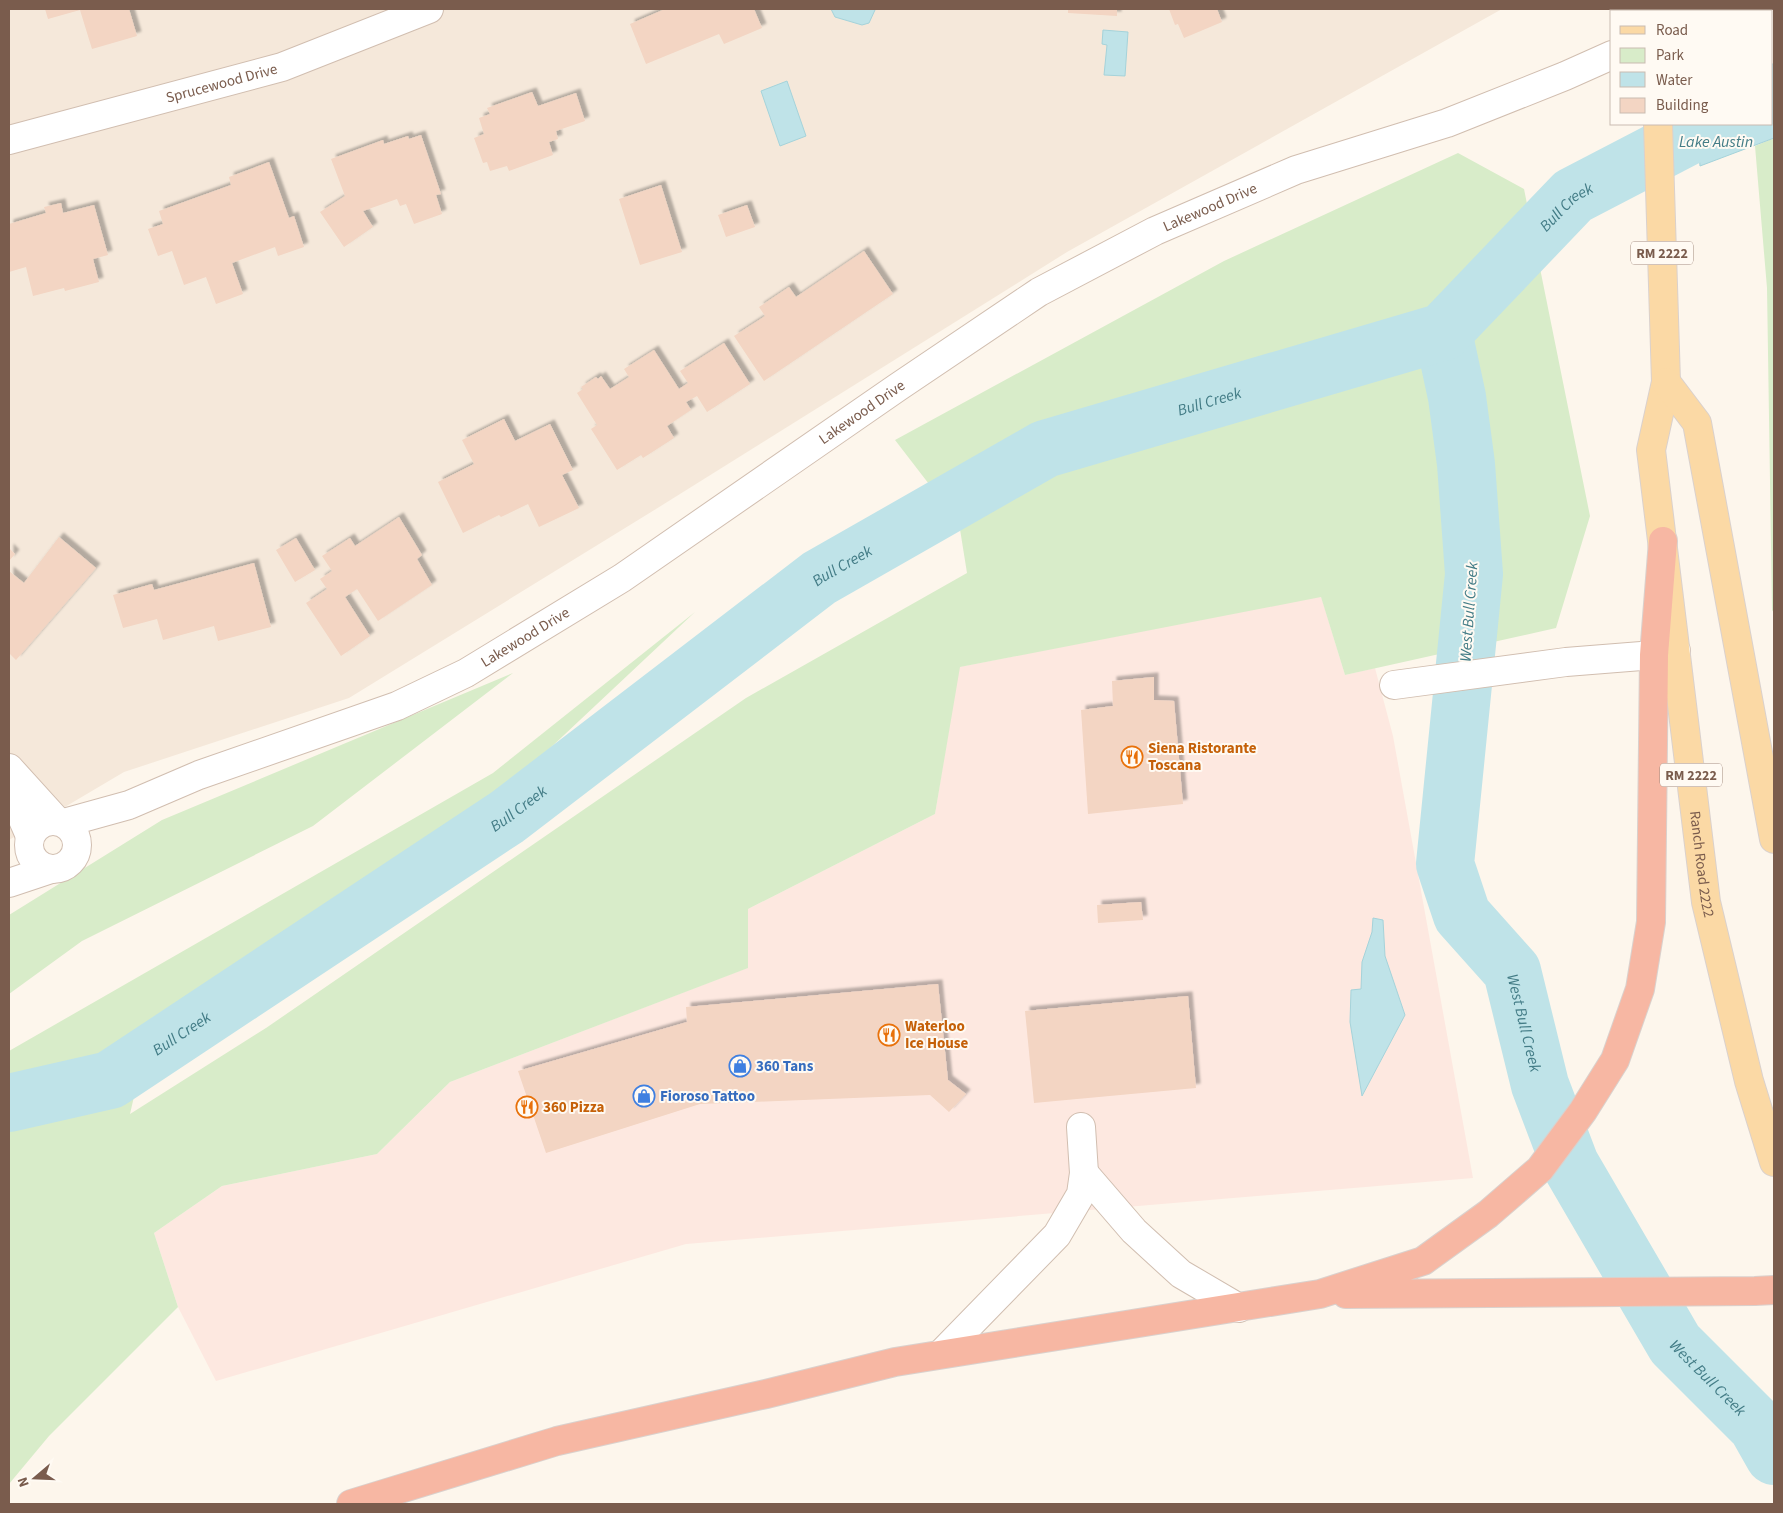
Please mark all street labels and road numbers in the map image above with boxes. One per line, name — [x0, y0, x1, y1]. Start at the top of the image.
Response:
street label: Sprucewood Drive — [164, 59, 280, 109]
street label: Lakewood Drive — [1160, 178, 1260, 237]
road number: RM 2222 — [1631, 242, 1693, 264]
street label: Lakewood Drive — [815, 375, 909, 450]
street label: Lakewood Drive — [477, 602, 574, 673]
road number: RM 2222 — [1660, 764, 1722, 786]
street label: Ranch Road 2222 — [1684, 810, 1719, 920]

